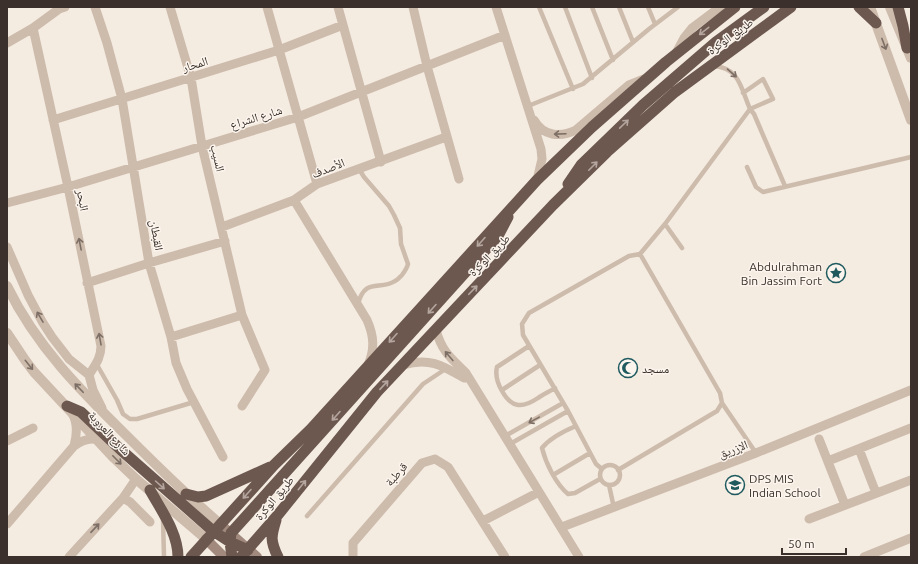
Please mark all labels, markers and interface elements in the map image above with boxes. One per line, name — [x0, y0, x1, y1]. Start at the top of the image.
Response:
street label: طريق الوكرة — [705, 15, 756, 58]
one-way arrow — [699, 27, 710, 35]
one-way arrow — [880, 37, 888, 49]
street label: المحار — [180, 54, 209, 74]
one-way arrow — [726, 69, 737, 78]
street label: شارع الشراع — [228, 103, 284, 133]
one-way arrow — [619, 119, 629, 128]
one-way arrow — [554, 130, 567, 138]
street label: السيب — [207, 143, 227, 173]
street label: الأصدف — [310, 155, 346, 180]
one-way arrow — [588, 161, 598, 171]
street label: البحر — [73, 187, 91, 212]
street label: القبطان — [147, 219, 166, 252]
street label: طريق الوكرة — [466, 231, 513, 279]
one-way arrow — [476, 236, 485, 247]
one-way arrow — [75, 238, 83, 251]
place label: Abdulrahman Bin Jassim Fort — [741, 260, 822, 287]
place icon: Abdulrahman Bin Jassim Fort — [825, 262, 847, 284]
one-way arrow — [468, 285, 478, 295]
one-way arrow — [427, 304, 437, 314]
one-way arrow — [35, 311, 43, 323]
one-way arrow — [95, 333, 103, 346]
one-way arrow — [389, 333, 398, 343]
one-way arrow — [445, 351, 454, 361]
mosque icon: مسجد — [617, 357, 639, 379]
one-way arrow — [24, 360, 33, 371]
place label: مسجد — [642, 362, 669, 376]
one-way arrow — [380, 380, 389, 390]
one-way arrow — [74, 383, 84, 393]
street label: شارع العروبة — [85, 408, 134, 459]
one-way arrow — [331, 411, 340, 421]
one-way arrow — [528, 416, 540, 424]
street label: الإزريق — [717, 437, 750, 462]
one-way arrow — [112, 455, 122, 465]
street label: قرطبة — [382, 460, 411, 489]
place label: DPS MIS Indian School — [749, 472, 821, 499]
street label: طريق الوكرة — [252, 473, 297, 523]
school or university icon: DPS MIS Indian School — [724, 474, 746, 496]
one-way arrow — [155, 480, 165, 489]
one-way arrow — [298, 480, 306, 491]
one-way arrow — [243, 489, 252, 499]
one-way arrow — [90, 523, 100, 533]
scale bar — [782, 530, 846, 556]
text: 50 m — [788, 537, 815, 550]

